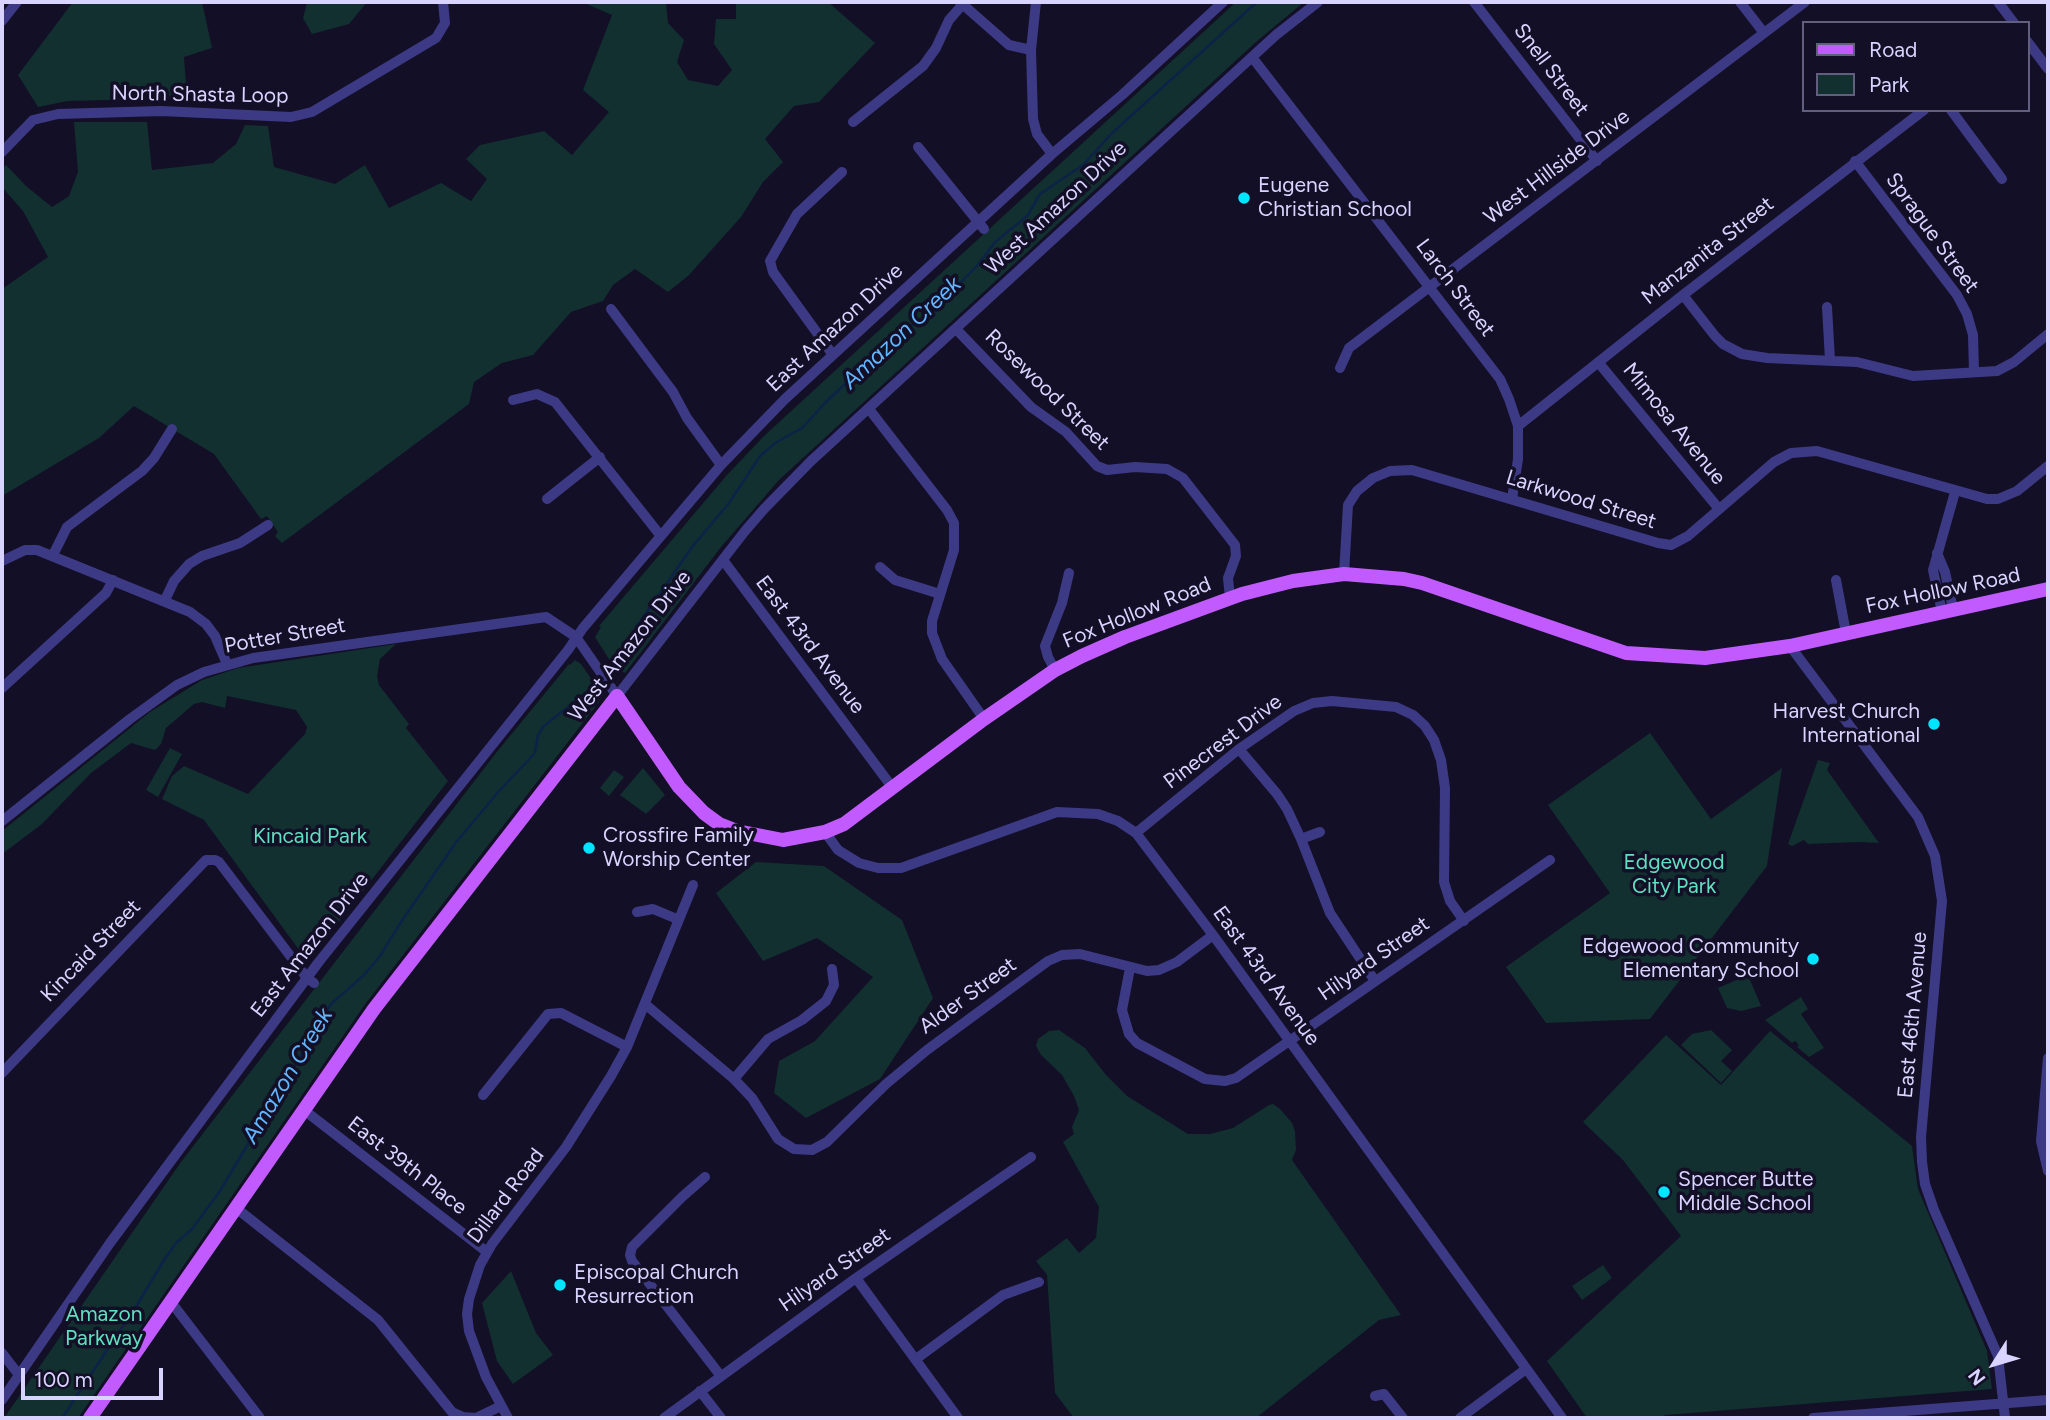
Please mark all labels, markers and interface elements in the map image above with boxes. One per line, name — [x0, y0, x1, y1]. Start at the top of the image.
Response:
street label: Snell Street — [1508, 19, 1594, 121]
legend — [1801, 21, 2029, 112]
text: Road — [1869, 37, 1917, 62]
text: Park — [1869, 72, 1909, 97]
street label: North Shasta Loop — [111, 81, 289, 109]
street label: West Hillside Drive — [1479, 104, 1635, 230]
street label: West Amazon Drive — [980, 136, 1132, 280]
street label: Sprague Street — [1880, 168, 1984, 298]
place label: Eugene Christian School — [1258, 173, 1412, 223]
marker: Eugene Christian School — [1236, 190, 1252, 206]
street label: Manzanita Street — [1637, 192, 1779, 310]
street label: Larch Street — [1410, 234, 1500, 342]
street label: East Amazon Drive — [762, 258, 908, 398]
water label: Amazon Creek — [837, 271, 967, 395]
street label: Rosewood Street — [980, 324, 1114, 456]
street label: Mimosa Avenue — [1617, 358, 1731, 490]
street label: Larkwood Street — [1503, 465, 1659, 535]
street label: Fox Hollow Road — [1863, 562, 2023, 620]
street label: West Amazon Drive — [563, 566, 697, 726]
street label: East 43rd Avenue — [750, 571, 870, 719]
street label: Fox Hollow Road — [1059, 572, 1215, 654]
street label: Potter Street — [222, 613, 348, 659]
street label: Pinecrest Drive — [1159, 689, 1287, 795]
place label: Harvest Church International — [1773, 699, 1920, 749]
marker: Harvest Church International — [1926, 716, 1942, 732]
place label: Crossfire Family Worship Center — [603, 823, 754, 873]
park label: Kincaid Park — [253, 824, 367, 850]
marker: Crossfire Family Worship Center — [581, 840, 597, 856]
park label: Edgewood City Park — [1623, 850, 1725, 900]
street label: East Amazon Drive — [246, 868, 374, 1022]
street label: Kincaid Street — [36, 895, 146, 1007]
street label: East 43rd Avenue — [1207, 901, 1325, 1051]
street label: Hilyard Street — [1313, 911, 1435, 1007]
street label: East 46th Avenue — [1893, 931, 1933, 1099]
place label: Edgewood Community Elementary School — [1582, 934, 1799, 984]
marker: Edgewood Community Elementary School — [1805, 951, 1821, 967]
street label: Alder Street — [915, 952, 1021, 1040]
water label: Amazon Creek — [237, 1003, 339, 1149]
street label: East 39th Place — [342, 1112, 472, 1220]
street label: Dillard Road — [462, 1144, 550, 1248]
place label: Spencer Butte Middle School — [1678, 1167, 1813, 1217]
marker: Spencer Butte Middle School — [1656, 1184, 1672, 1200]
street label: Hilyard Street — [774, 1222, 896, 1318]
place label: Episcopal Church Resurrection — [574, 1260, 739, 1310]
marker: Episcopal Church Resurrection — [552, 1277, 568, 1293]
park label: Amazon Parkway — [65, 1302, 143, 1352]
north arrow — [1959, 1329, 2029, 1399]
scale bar — [24, 1354, 166, 1398]
text: N — [1963, 1364, 1990, 1390]
text: 100 m — [34, 1367, 93, 1392]

